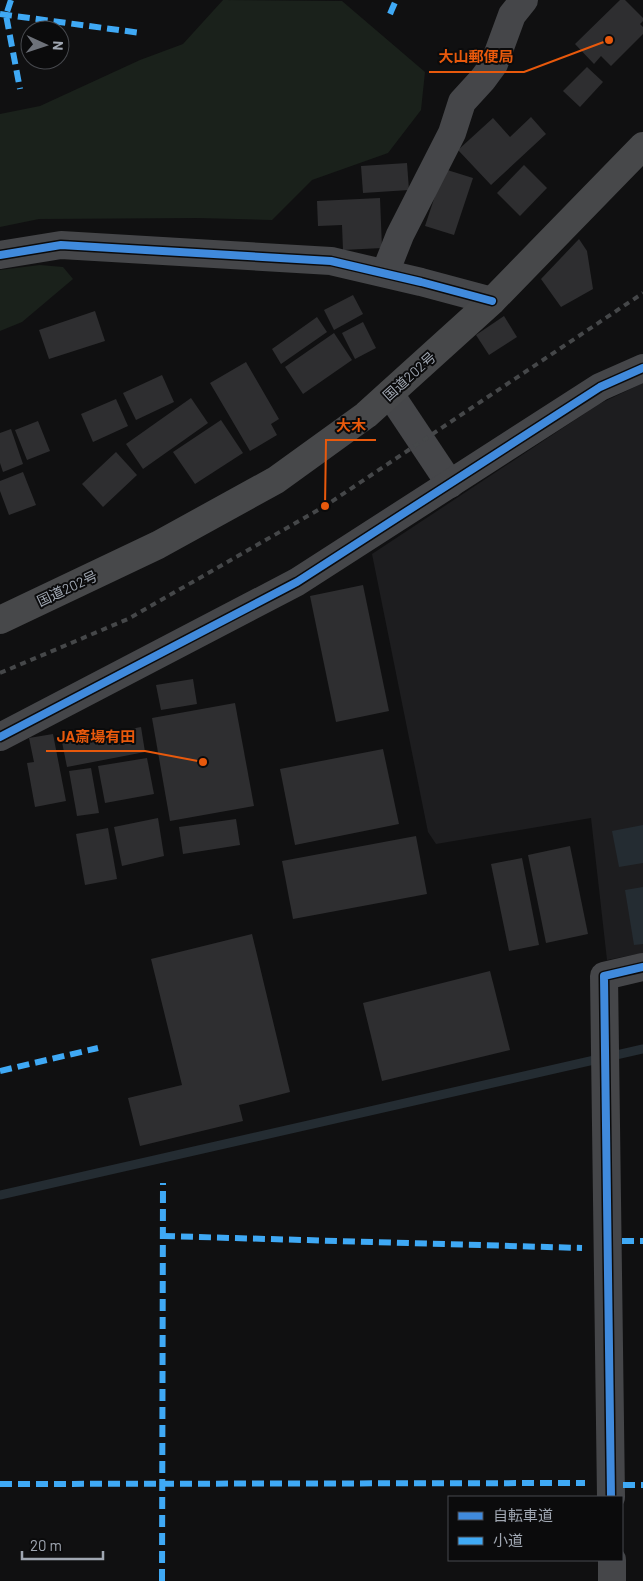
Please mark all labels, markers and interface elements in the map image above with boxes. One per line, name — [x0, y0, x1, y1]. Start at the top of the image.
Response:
north arrow — [20, 20, 70, 70]
text: N — [50, 41, 67, 51]
callout: 大山郵便局 — [429, 42, 524, 72]
text: 大山郵便局 — [438, 47, 514, 65]
street label: 国道202号 — [379, 348, 439, 404]
callout: 大木 — [326, 410, 376, 440]
text: 大木 — [336, 416, 366, 434]
street label: 国道202号 — [34, 567, 100, 609]
callout: JA斎場有田 — [46, 721, 145, 751]
text: JA斎場有田 — [57, 727, 135, 745]
legend — [448, 1496, 623, 1561]
text: 自転車道 — [493, 1506, 553, 1524]
scale bar — [22, 1528, 104, 1560]
text: 小道 — [493, 1531, 523, 1549]
text: 20 m — [30, 1536, 62, 1554]

